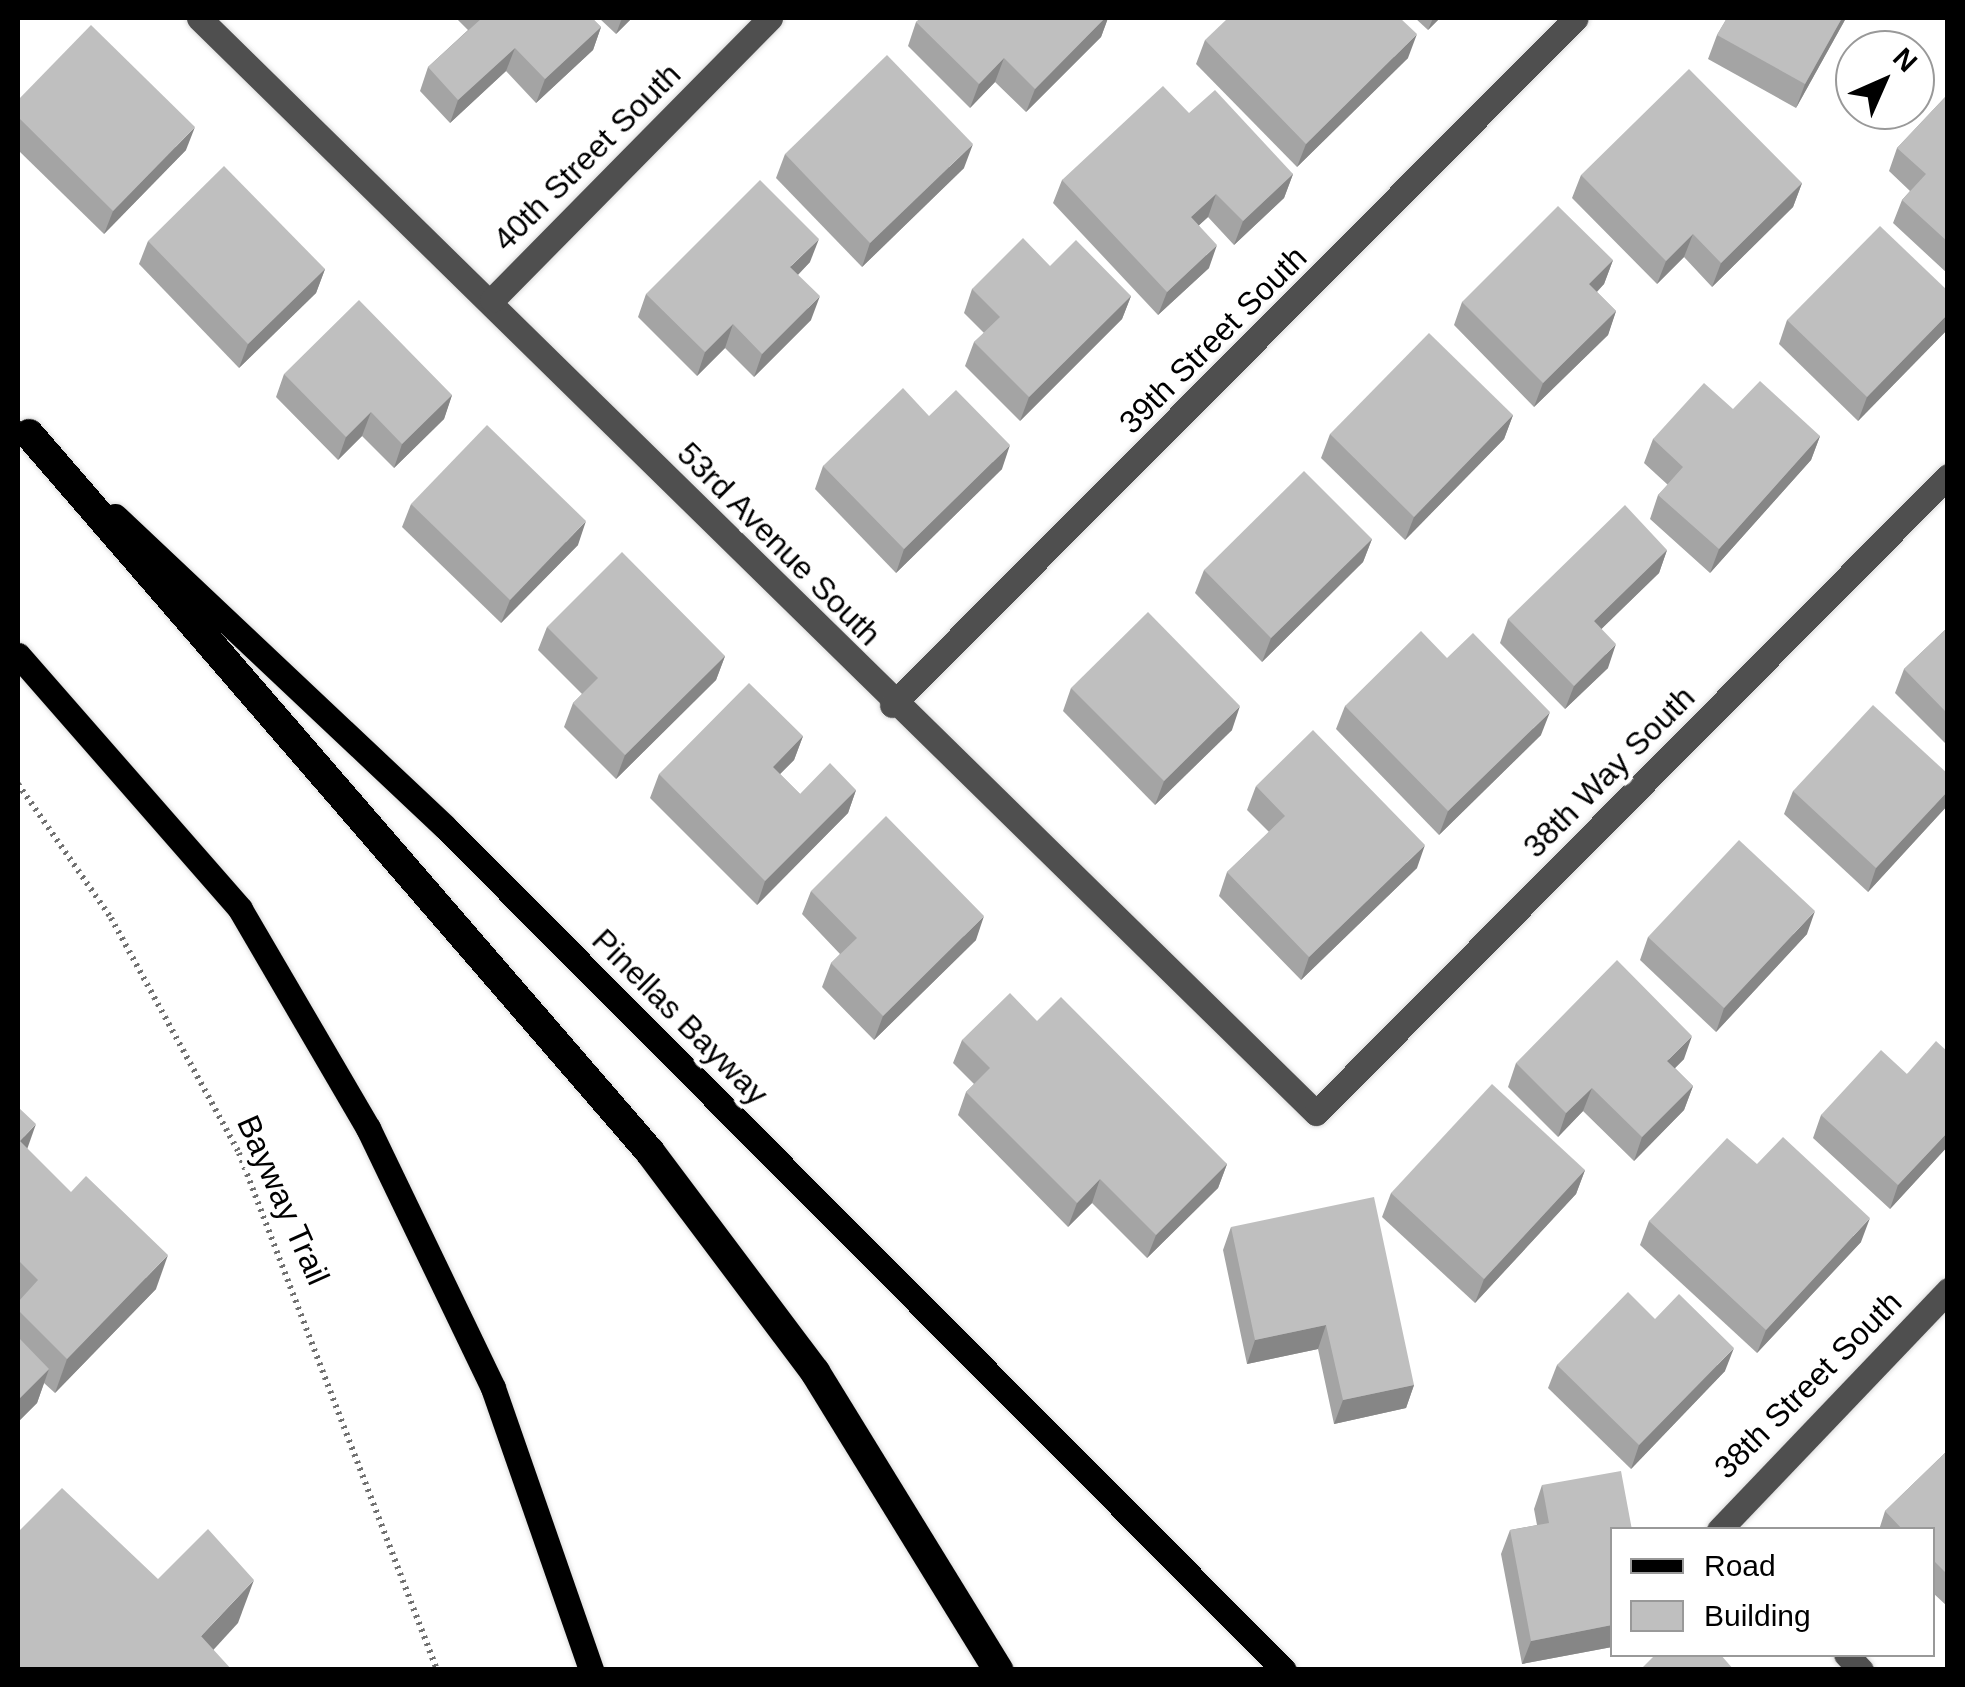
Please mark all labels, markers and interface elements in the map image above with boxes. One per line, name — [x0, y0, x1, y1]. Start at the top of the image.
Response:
north arrow — [1835, 30, 1935, 130]
text: N — [1887, 42, 1923, 78]
street label: 40th Street South — [485, 55, 689, 259]
street label: 39th Street South — [1111, 238, 1315, 442]
street label: 53rd Avenue South — [669, 434, 889, 654]
street label: 38th Way South — [1515, 678, 1703, 866]
street label: Pinellas Bayway — [584, 921, 776, 1113]
street label: Bayway Trail — [228, 1109, 338, 1291]
street label: 38th Street South — [1706, 1283, 1910, 1487]
legend — [1610, 1527, 1935, 1657]
text: Road — [1704, 1549, 1776, 1582]
text: Building — [1704, 1599, 1811, 1632]

